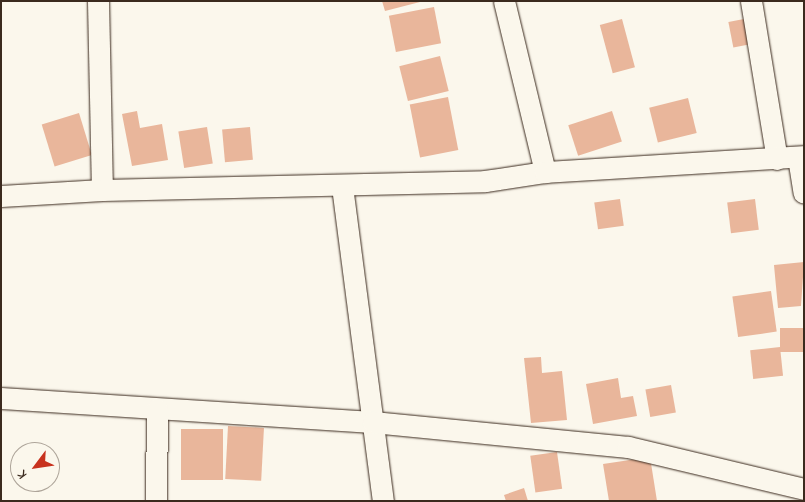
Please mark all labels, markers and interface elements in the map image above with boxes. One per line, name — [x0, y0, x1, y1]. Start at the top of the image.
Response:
north arrow — [10, 442, 60, 492]
text: K — [12, 466, 33, 483]

